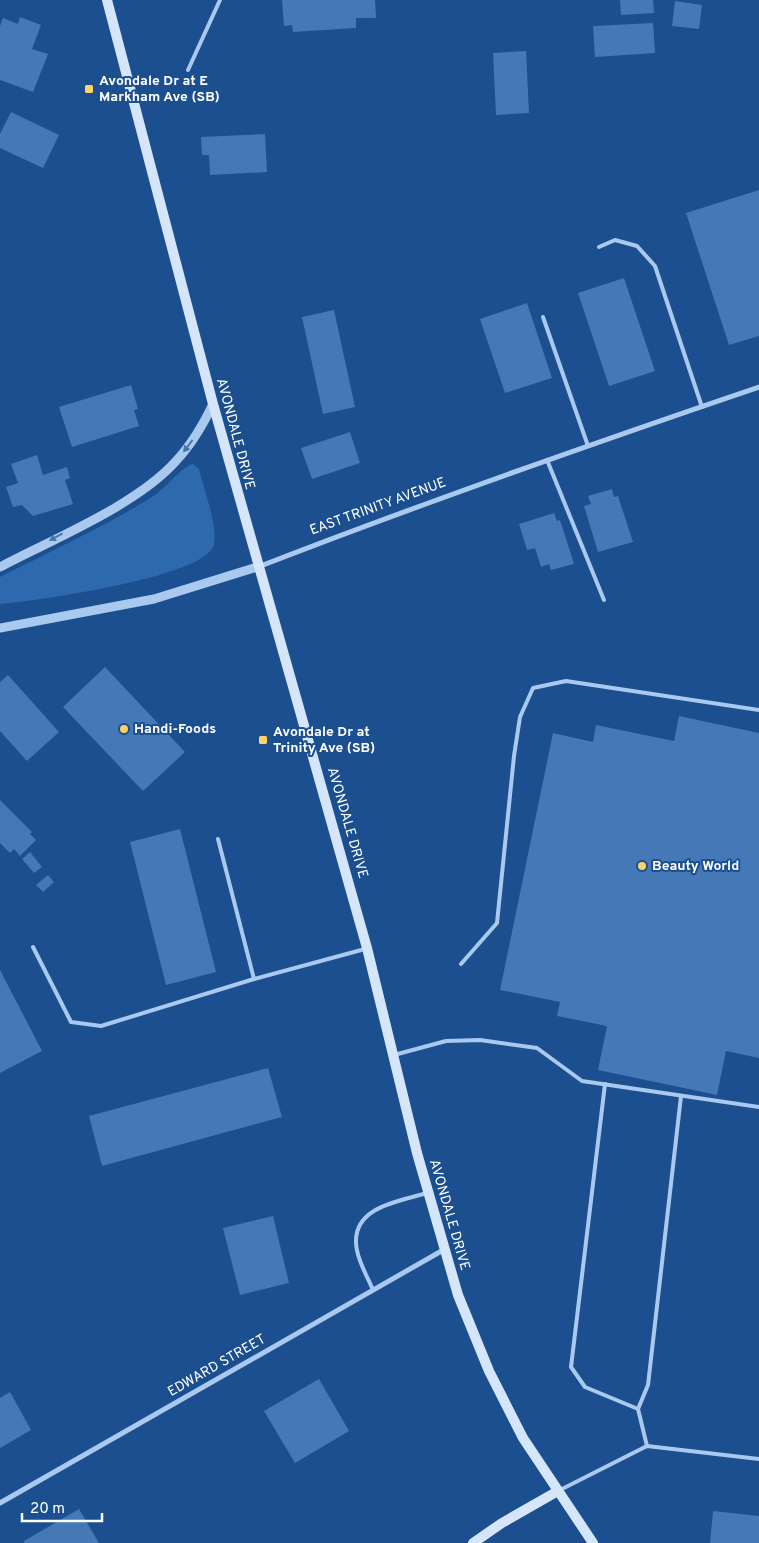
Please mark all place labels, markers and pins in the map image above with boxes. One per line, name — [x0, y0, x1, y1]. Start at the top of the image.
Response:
place label: Avondale Dr at E Markham Ave (SB) — [99, 73, 220, 106]
marker: Avondale Dr at E Markham Ave (SB) — [83, 83, 95, 95]
place label: Handi-Foods — [134, 721, 216, 738]
marker: Handi-Foods — [118, 723, 130, 735]
place label: Avondale Dr at Trinity Ave (SB) — [273, 724, 375, 757]
marker: Avondale Dr at Trinity Ave (SB) — [257, 734, 269, 746]
place label: Beauty World — [652, 858, 739, 875]
marker: Beauty World — [636, 860, 648, 872]

